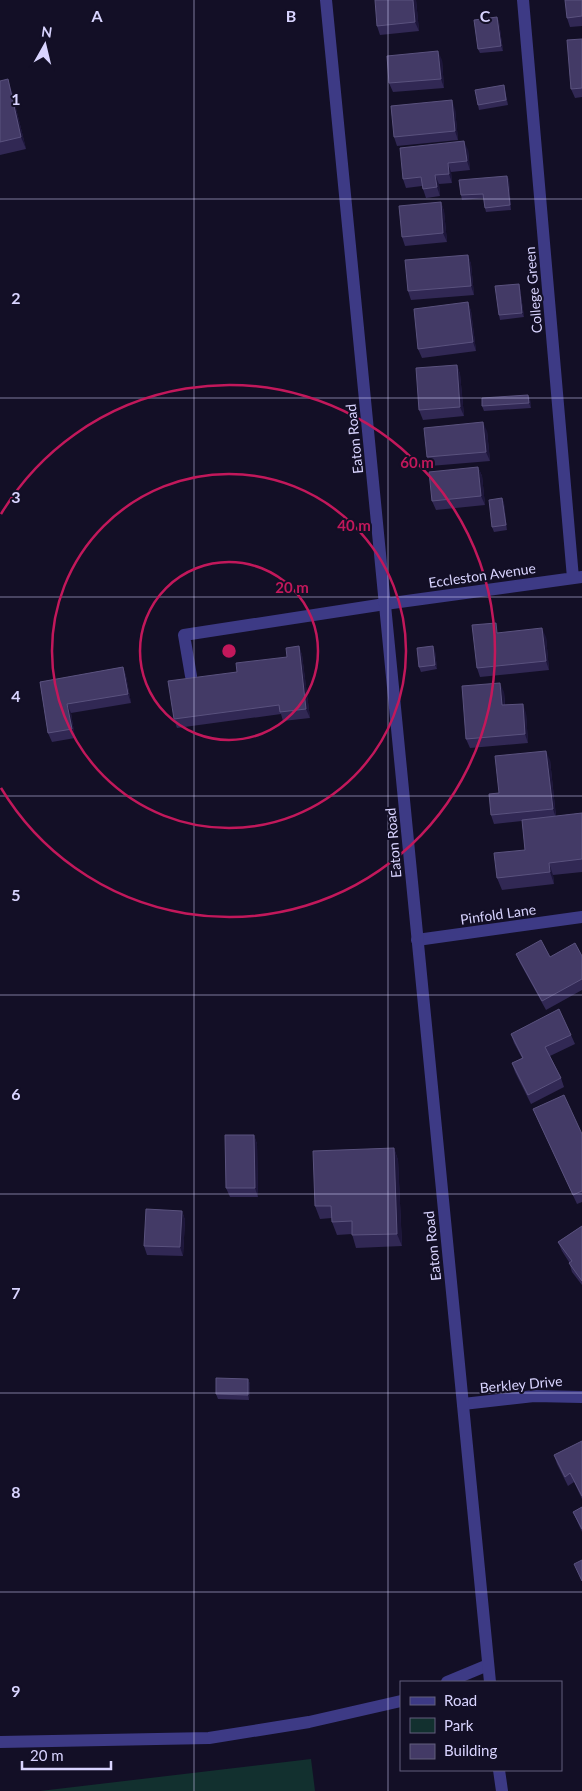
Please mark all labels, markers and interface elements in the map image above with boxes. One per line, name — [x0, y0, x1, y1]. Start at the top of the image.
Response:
text: A — [90, 6, 103, 25]
text: B — [286, 6, 296, 25]
text: C — [480, 6, 491, 25]
north arrow — [20, 20, 70, 70]
text: N — [40, 22, 53, 41]
text: 1 — [11, 89, 21, 108]
street label: College Green — [521, 246, 545, 334]
text: 2 — [11, 288, 21, 307]
street label: Eaton Road — [342, 403, 366, 475]
text: 60 m — [400, 453, 434, 471]
text: 3 — [11, 487, 21, 506]
text: 40 m — [337, 516, 371, 534]
street label: Eccleston Avenue — [427, 559, 537, 591]
text: 20 m — [275, 578, 309, 596]
centre of rings — [220, 642, 238, 660]
text: 4 — [11, 686, 21, 705]
street label: Eaton Road — [381, 807, 405, 879]
text: 5 — [11, 885, 21, 904]
street label: Pinfold Lane — [459, 900, 537, 928]
text: 6 — [11, 1084, 21, 1103]
street label: Eaton Road — [420, 1210, 444, 1282]
text: 7 — [11, 1283, 21, 1302]
street label: Berkley Drive — [479, 1372, 563, 1396]
text: 8 — [11, 1482, 21, 1501]
text: 9 — [11, 1681, 21, 1700]
legend — [400, 1681, 562, 1771]
text: Road — [444, 1691, 477, 1709]
text: Park — [444, 1716, 474, 1734]
scale bar — [22, 1738, 111, 1770]
text: Building — [444, 1741, 497, 1759]
text: 20 m — [30, 1746, 64, 1764]

